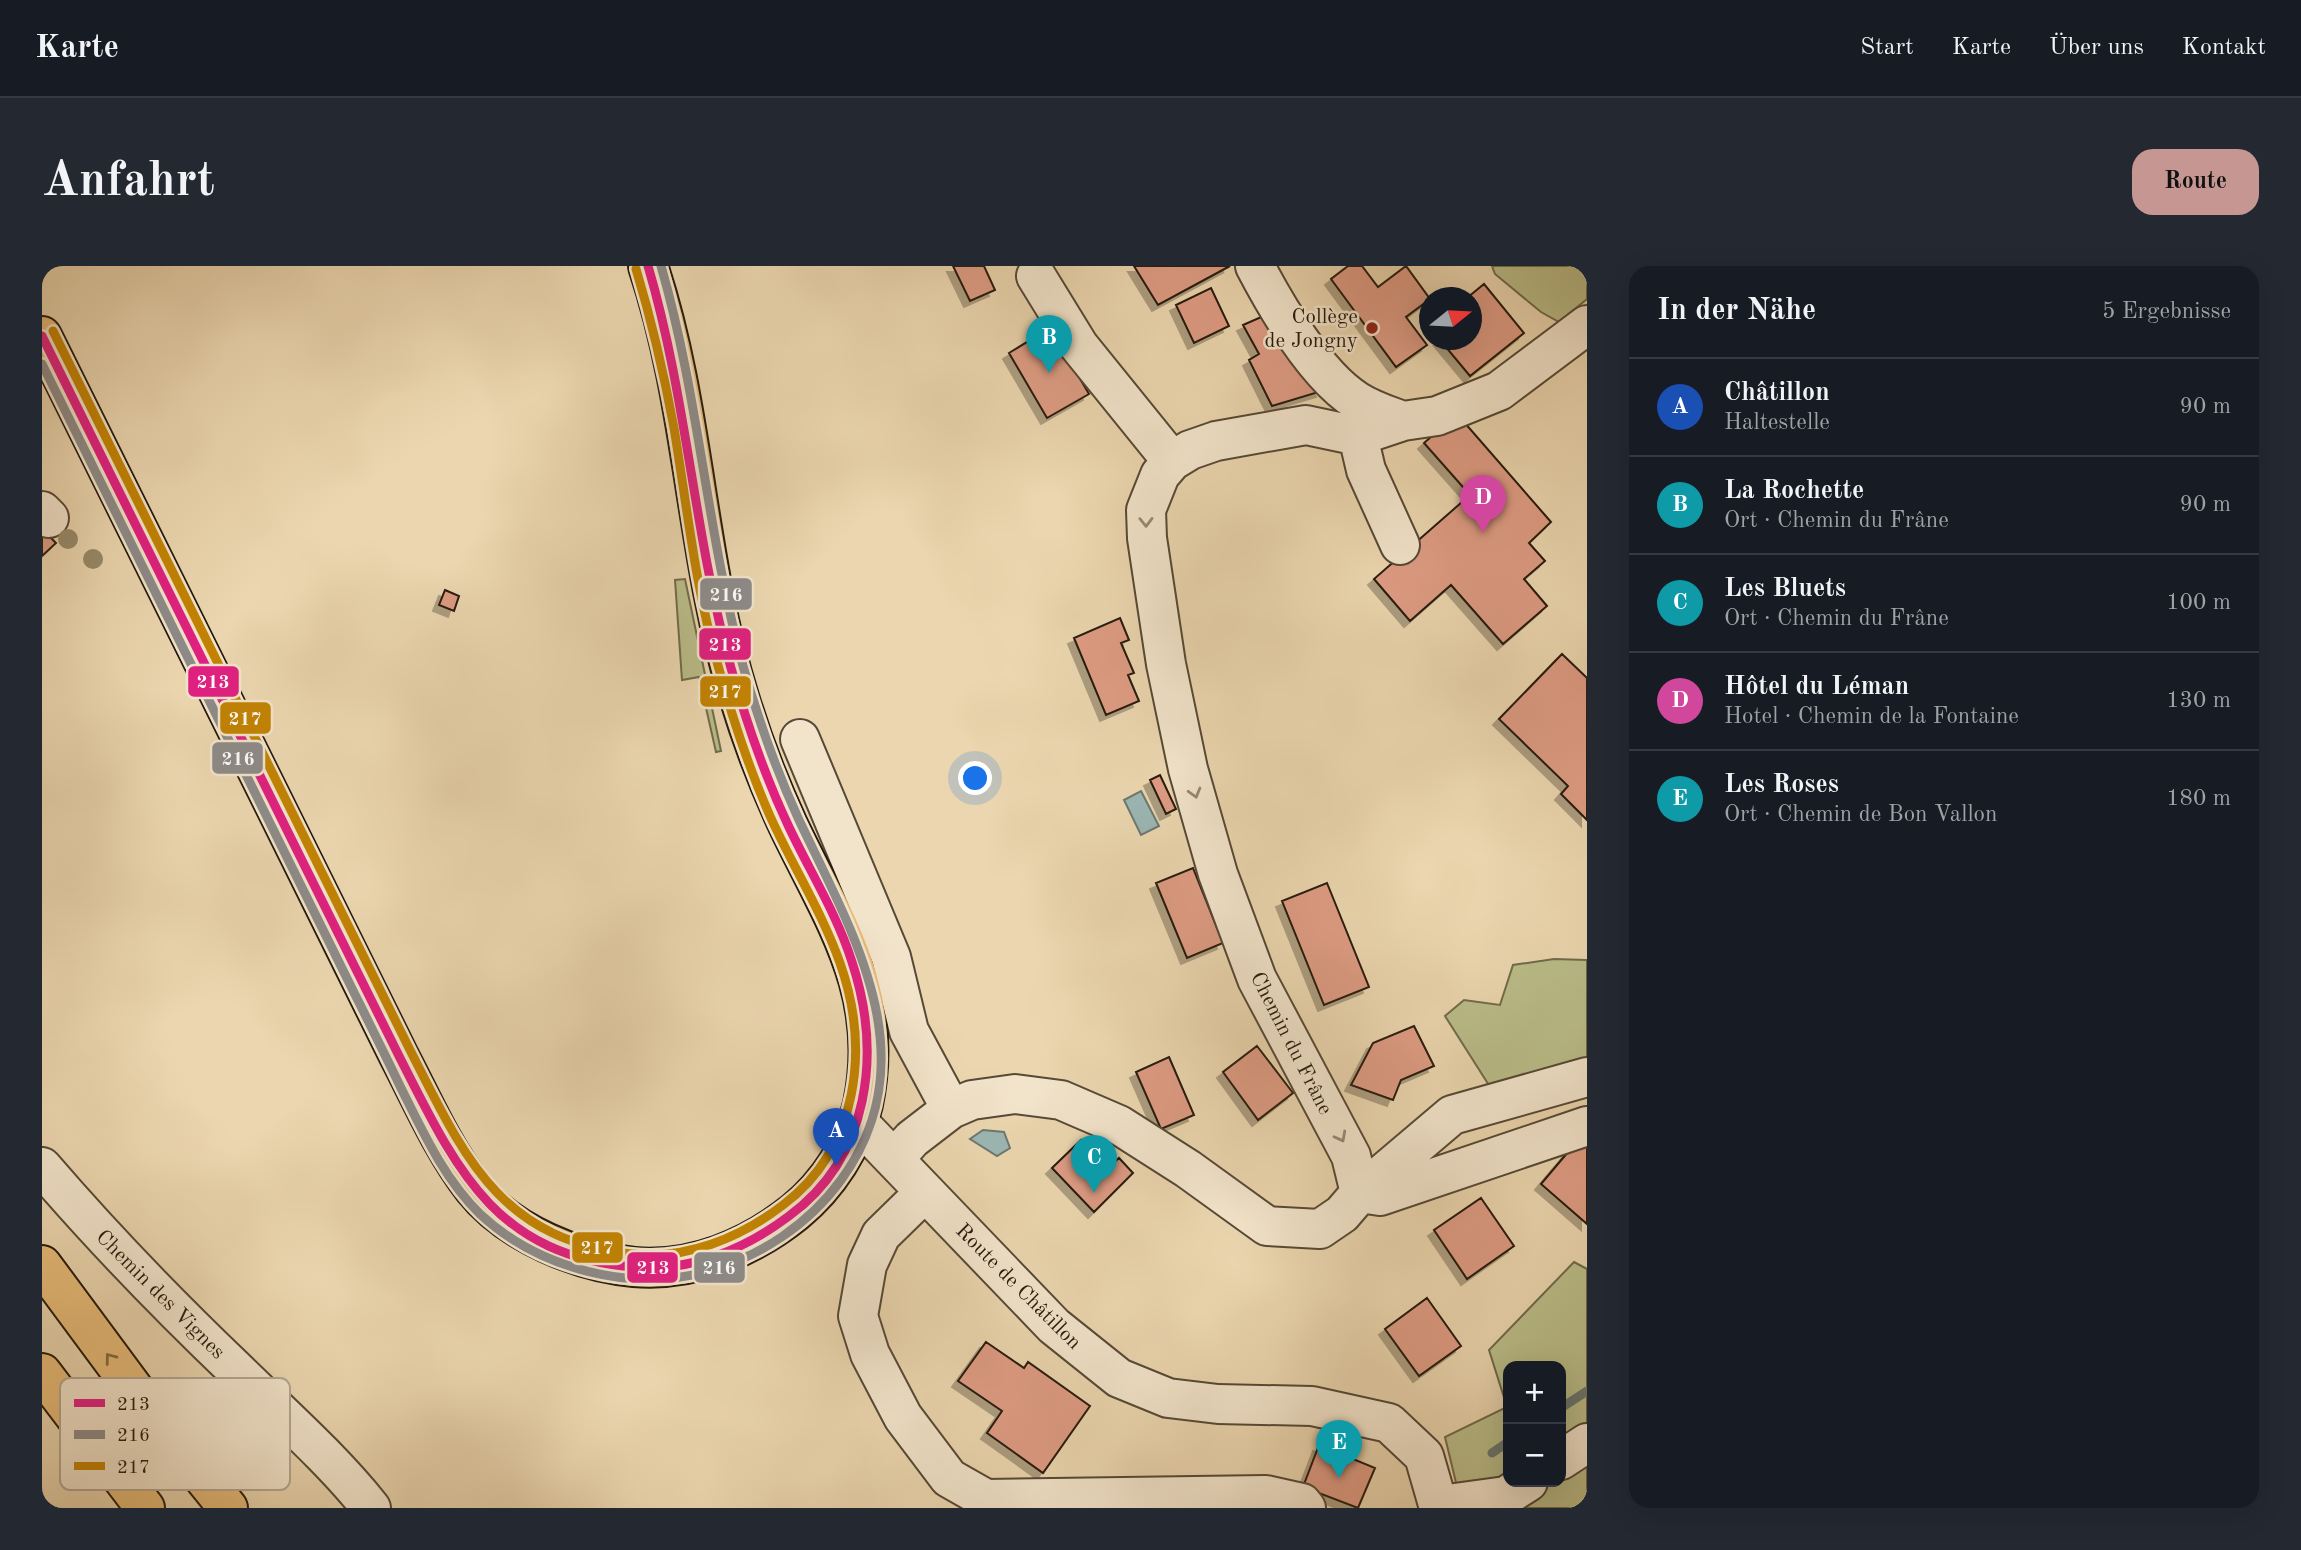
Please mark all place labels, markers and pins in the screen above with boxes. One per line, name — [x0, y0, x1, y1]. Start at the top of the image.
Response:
place label: Collège de Jongny — [1265, 307, 1358, 352]
pin: B — [1026, 315, 1072, 373]
marker: Collège de Jongny — [1364, 320, 1380, 336]
pin: D — [1460, 475, 1506, 533]
pin: A — [813, 1108, 859, 1166]
pin: C — [1071, 1135, 1117, 1193]
pin: E — [1316, 1420, 1362, 1478]

